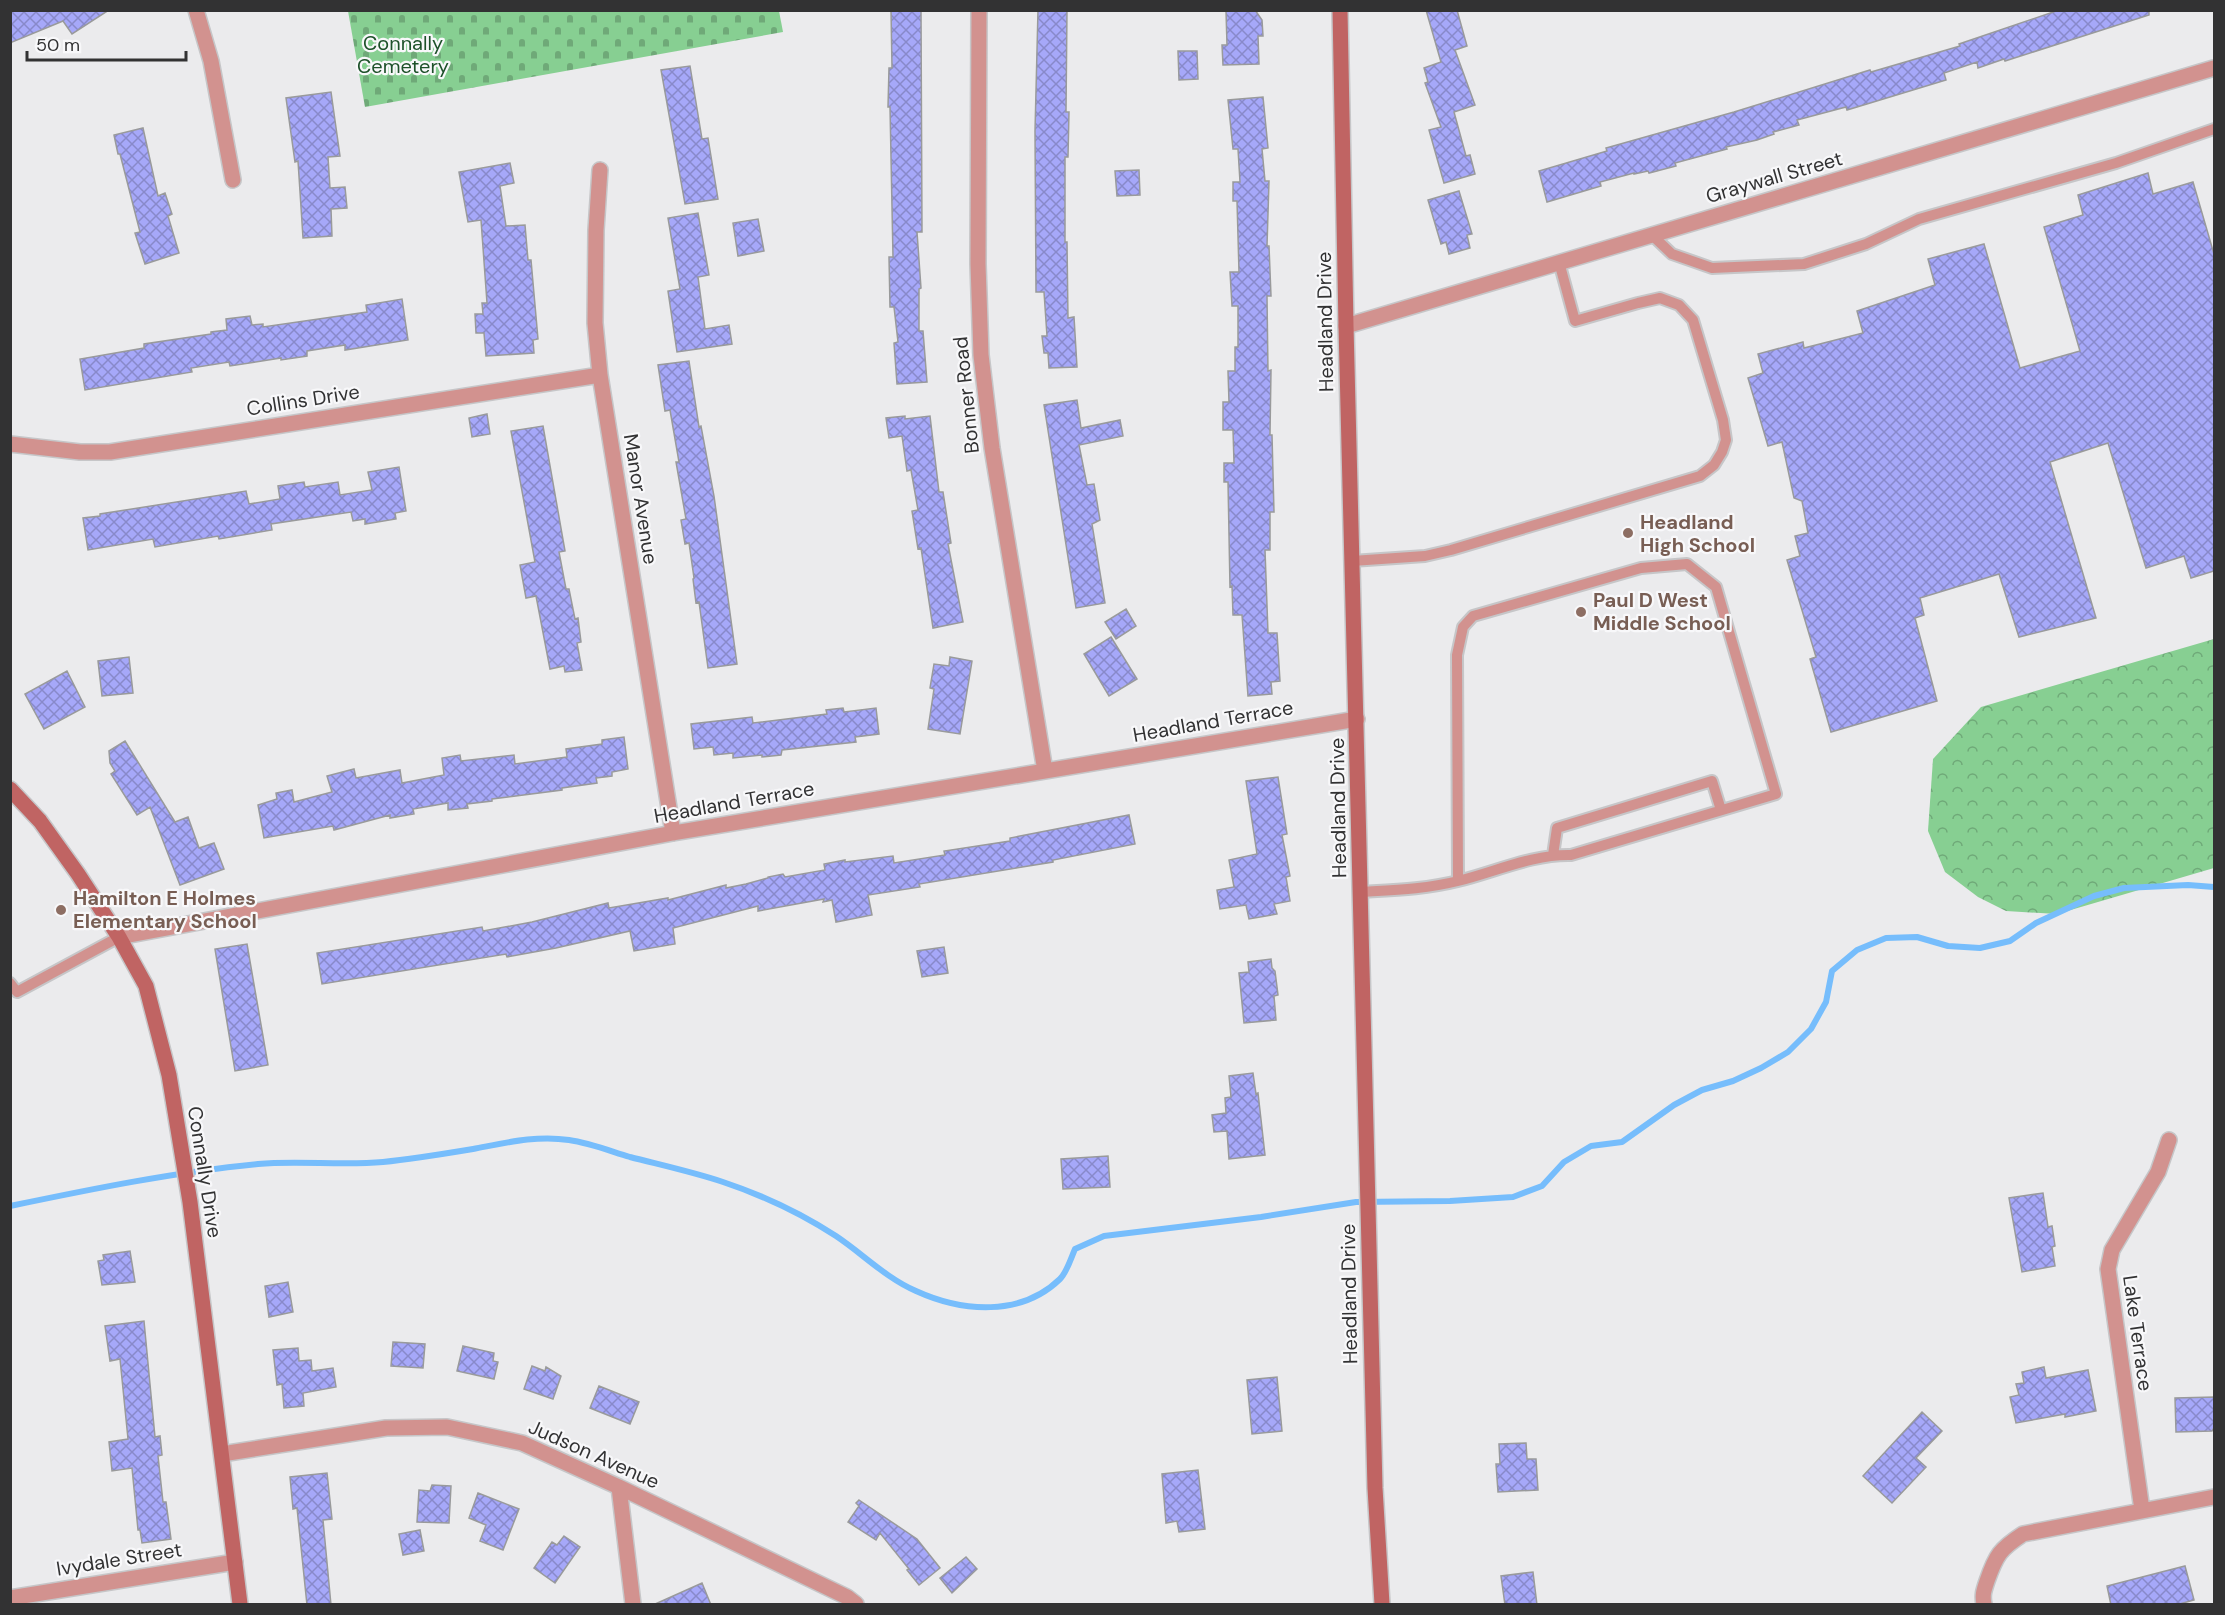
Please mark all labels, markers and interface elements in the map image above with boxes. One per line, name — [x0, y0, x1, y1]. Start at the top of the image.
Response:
scale bar — [27, 24, 186, 62]
park label: Connally Cemetery — [357, 30, 449, 79]
text: 50 m — [36, 33, 80, 57]
street label: Graywall Street — [1703, 145, 1845, 209]
street label: Headland Drive — [1311, 252, 1339, 392]
street label: Bonner Road — [947, 335, 985, 455]
street label: Collins Drive — [245, 378, 361, 422]
street label: Manor Avenue — [618, 432, 664, 566]
place label: Headland High School — [1640, 509, 1755, 558]
marker: Headland High School — [1621, 526, 1635, 540]
place label: Paul D West Middle School — [1593, 587, 1731, 636]
marker: Paul D West Middle School — [1574, 605, 1588, 619]
street label: Headland Terrace — [1131, 694, 1295, 748]
street label: Headland Drive — [1324, 738, 1352, 878]
street label: Headland Terrace — [652, 775, 816, 829]
place label: Hamilton E Holmes Elementary School — [73, 885, 257, 934]
marker: Hamilton E Holmes Elementary School — [54, 903, 68, 917]
street label: Connally Drive — [182, 1104, 228, 1240]
street label: Headland Drive — [1335, 1224, 1363, 1364]
street label: Lake Terrace — [2117, 1273, 2159, 1393]
street label: Judson Avenue — [524, 1414, 664, 1494]
street label: Ivydale Street — [54, 1536, 184, 1582]

